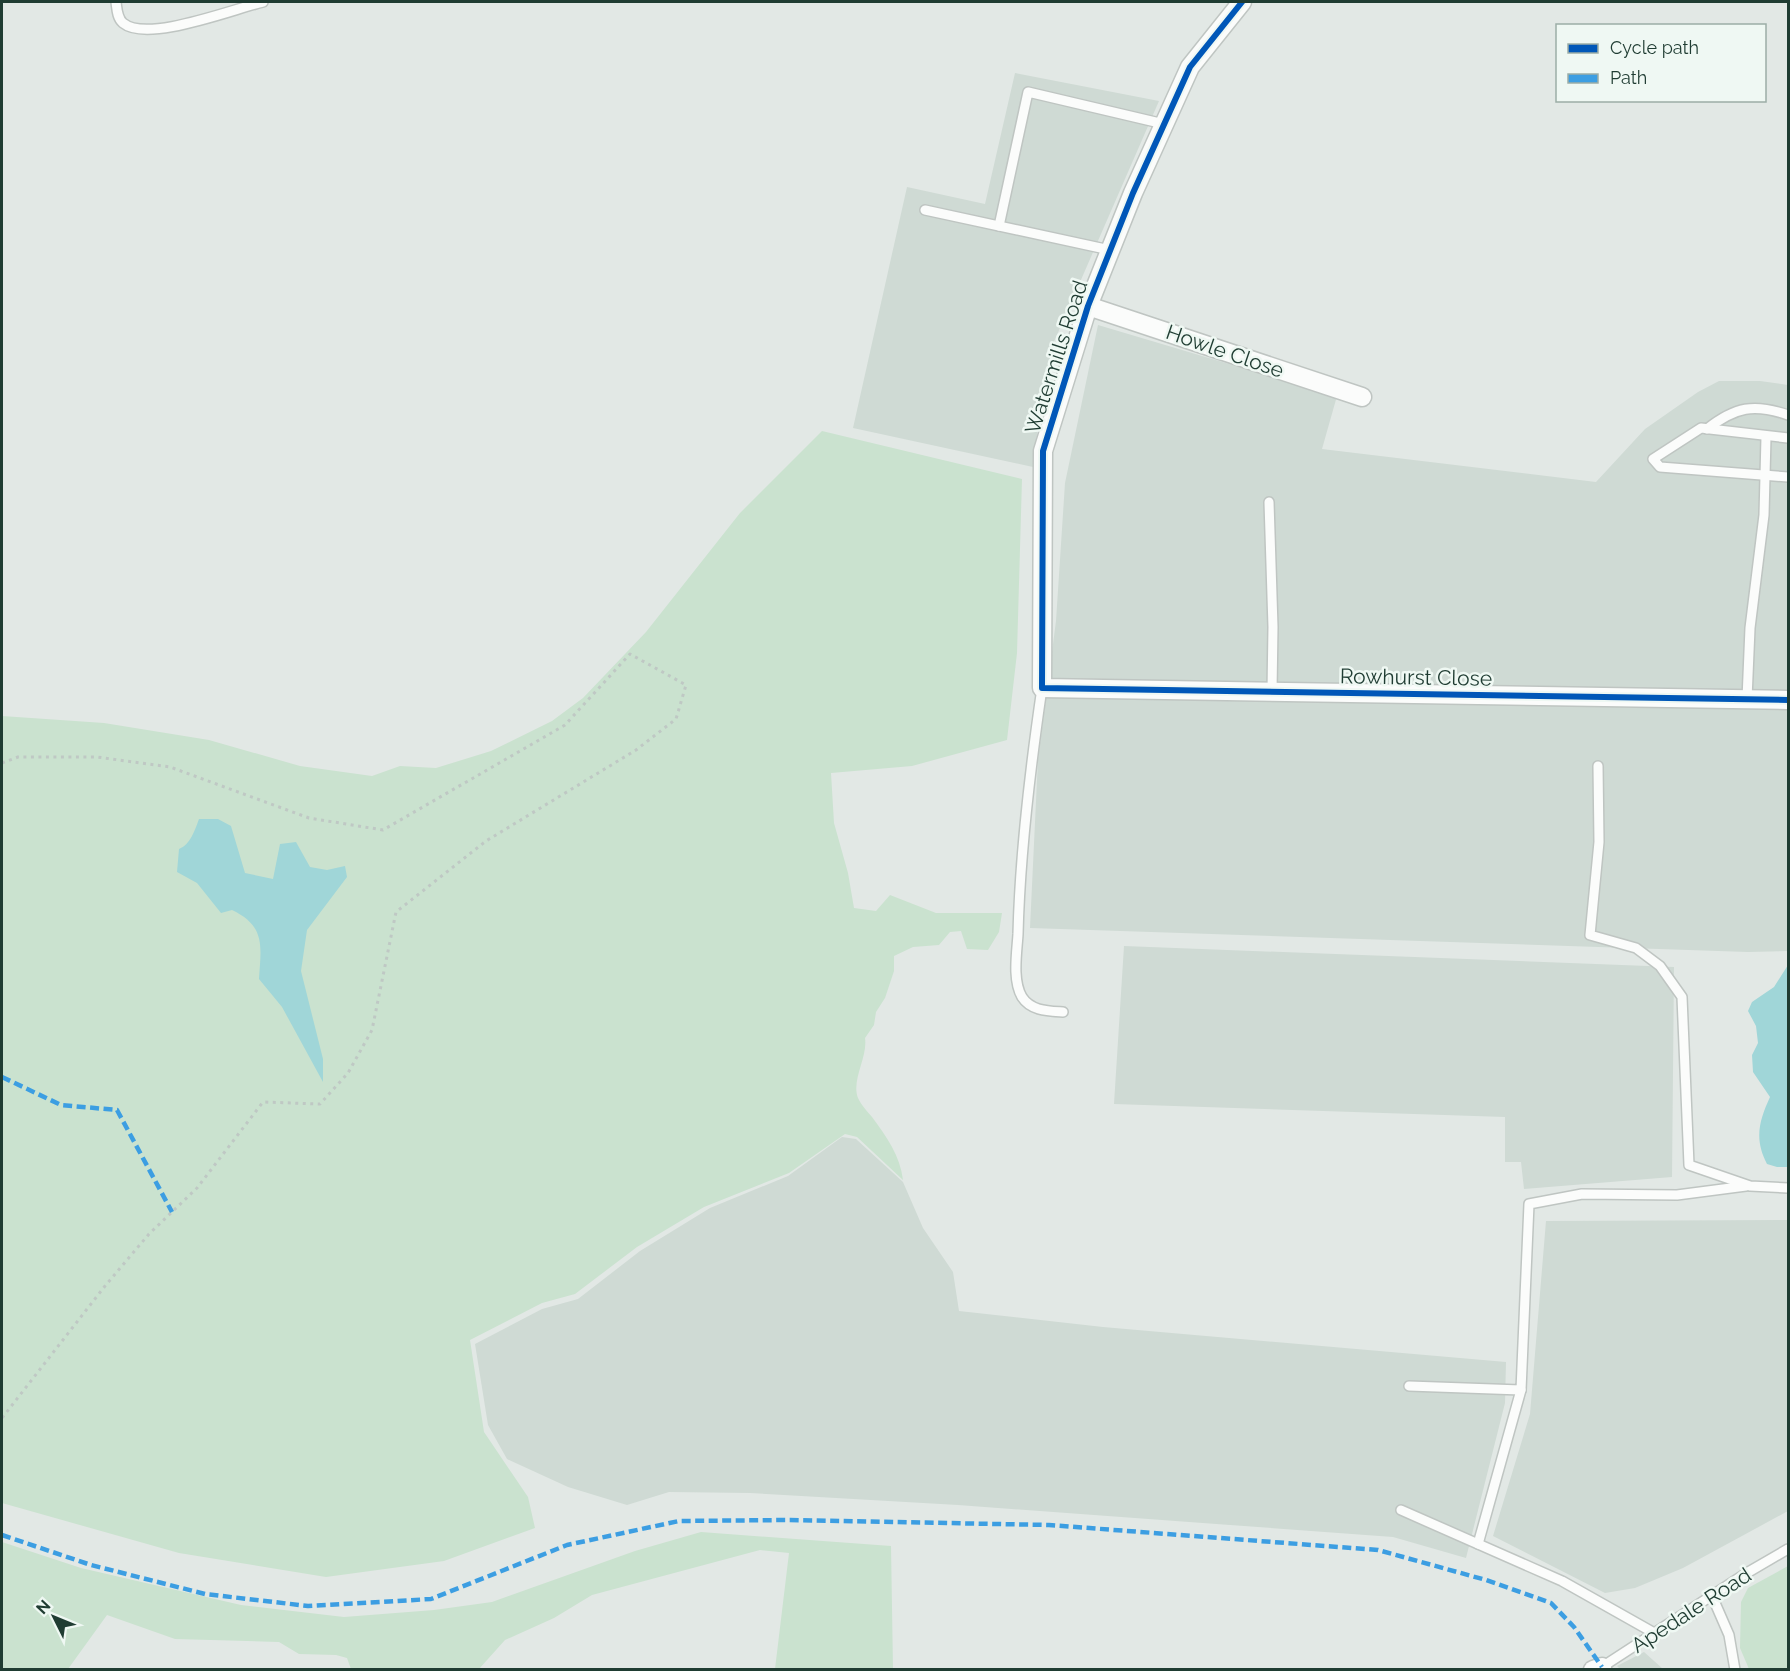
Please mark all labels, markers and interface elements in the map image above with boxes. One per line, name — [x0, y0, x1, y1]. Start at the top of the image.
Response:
legend — [1556, 24, 1766, 102]
text: Cycle path — [1610, 37, 1699, 58]
text: Path — [1610, 67, 1647, 88]
street label: Watermills Road — [1019, 277, 1093, 437]
street label: Howle Close — [1163, 319, 1287, 383]
street label: Rowhurst Close — [1340, 663, 1492, 691]
street label: Apedale Road — [1626, 1562, 1756, 1658]
north arrow — [24, 1587, 84, 1647]
text: N — [32, 1596, 55, 1618]

